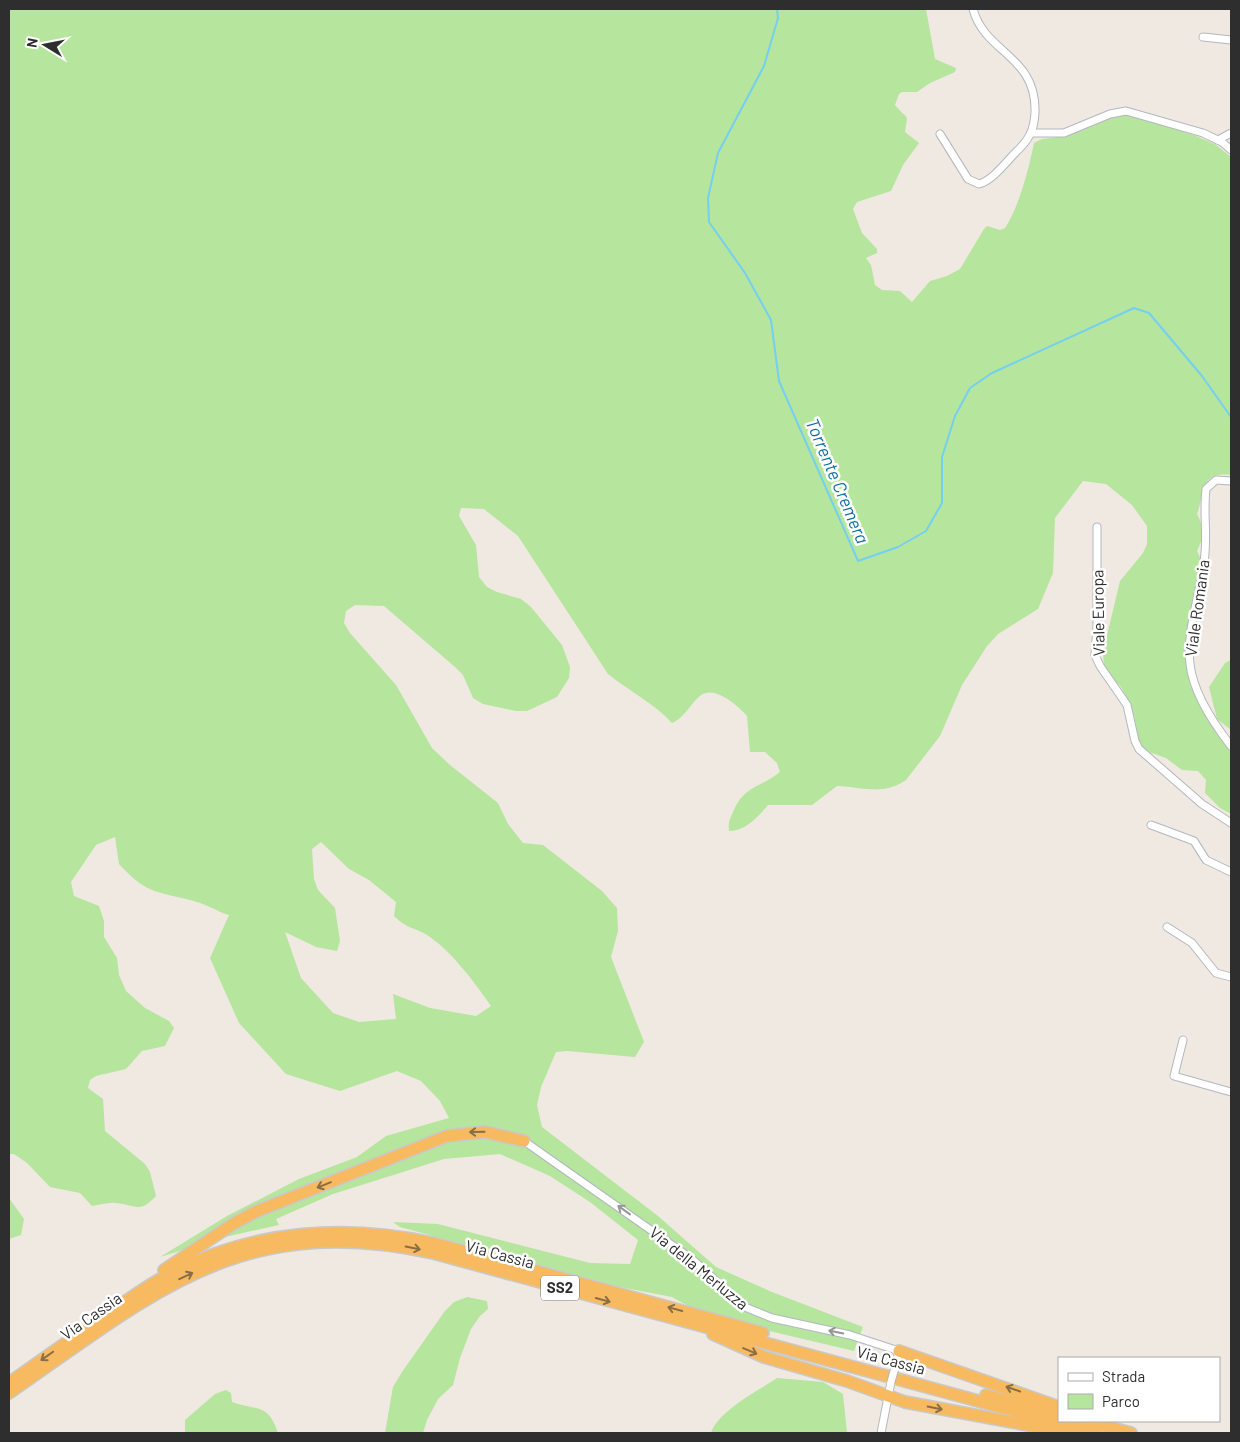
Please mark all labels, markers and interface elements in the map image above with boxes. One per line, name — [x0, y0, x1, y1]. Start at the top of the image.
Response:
north arrow — [20, 20, 70, 70]
text: N — [23, 37, 41, 49]
water label: Torrente Cremera — [802, 415, 874, 547]
street label: Viale Romania — [1180, 558, 1213, 658]
street label: Viale Europa — [1087, 569, 1108, 657]
one-way arrow — [469, 1127, 485, 1137]
one-way arrow — [317, 1180, 332, 1190]
one-way arrow — [617, 1205, 631, 1215]
street label: Via della Merluzza — [646, 1222, 752, 1313]
street label: Via Cassia — [464, 1235, 536, 1272]
one-way arrow — [404, 1244, 420, 1254]
one-way arrow — [178, 1271, 193, 1280]
road number: SS2 — [541, 1276, 579, 1300]
street label: Via Cassia — [57, 1288, 125, 1343]
one-way arrow — [595, 1295, 611, 1305]
one-way arrow — [667, 1304, 683, 1314]
one-way arrow — [828, 1327, 844, 1336]
street label: Via Cassia — [855, 1341, 927, 1378]
one-way arrow — [742, 1346, 757, 1356]
one-way arrow — [40, 1351, 54, 1361]
legend — [1058, 1357, 1220, 1422]
text: Strada — [1102, 1367, 1145, 1385]
one-way arrow — [1006, 1384, 1022, 1393]
text: Parco — [1102, 1392, 1140, 1410]
one-way arrow — [926, 1403, 942, 1413]

